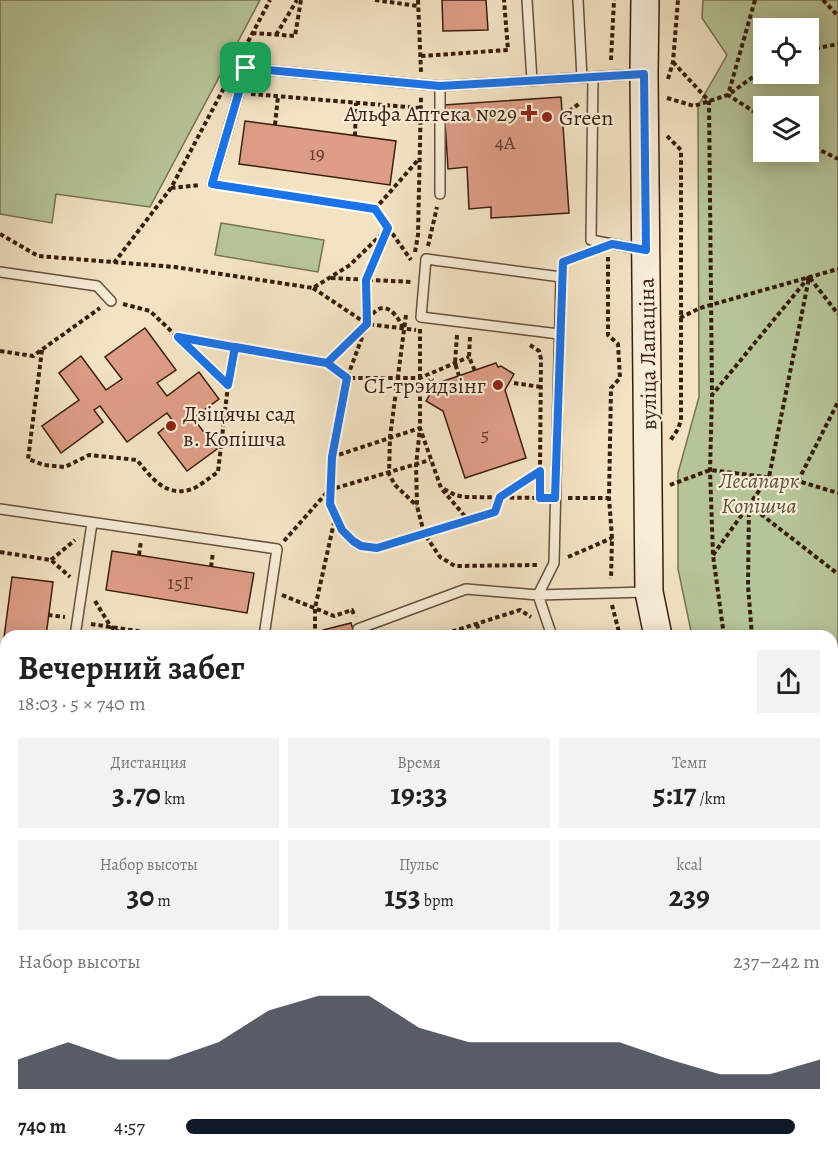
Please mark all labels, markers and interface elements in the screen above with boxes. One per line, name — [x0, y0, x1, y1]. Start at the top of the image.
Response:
map controls — [753, 18, 819, 162]
button: locate — [753, 18, 819, 84]
pin — [220, 42, 271, 93]
icon: arrive — [229, 51, 262, 84]
button: layers — [753, 96, 819, 162]
place label: Альфа Аптека №29 — [343, 99, 517, 129]
place label: Green — [559, 103, 613, 133]
marker: Альфа Аптека №29 — [522, 106, 536, 120]
marker: Green — [540, 110, 554, 124]
house number: 4А — [495, 129, 516, 156]
house number: 19 — [309, 140, 325, 167]
street label: вуліца Лапаціна — [632, 277, 664, 430]
place label: СІ-трэйдзінг — [364, 371, 486, 401]
marker: СІ-трэйдзінг — [491, 378, 505, 392]
place label: Дзіцячы сад в. Копішча — [183, 399, 296, 454]
marker: Дзіцячы сад в. Копішча — [164, 419, 178, 433]
house number: 5 — [481, 421, 489, 448]
park label: Лесапарк Копішча — [717, 466, 800, 521]
house number: 15Г — [167, 569, 193, 596]
text: Вечерний забег — [18, 645, 245, 690]
button: share — [757, 650, 820, 713]
text: 18:03 · 5 × 740 m — [18, 690, 146, 717]
text: Дистанция — [111, 752, 187, 774]
text: Время — [397, 752, 441, 774]
text: Темп — [672, 752, 707, 774]
text: 3.70 — [112, 774, 161, 814]
text: 19:33 — [390, 774, 448, 814]
text: 5:17 — [653, 774, 696, 814]
text: km — [161, 788, 185, 810]
text: /km — [696, 788, 726, 810]
text: Набор высоты — [100, 854, 198, 876]
text: Пульс — [399, 854, 439, 876]
text: kcal — [677, 854, 702, 876]
text: 30 — [126, 876, 154, 916]
text: 153 — [384, 876, 421, 916]
text: 239 — [669, 876, 710, 916]
text: m — [154, 890, 171, 912]
text: bpm — [421, 890, 454, 912]
text: Набор высоты — [18, 948, 141, 975]
text: 237–242 m — [733, 948, 820, 975]
text: 740 m — [18, 1113, 66, 1140]
text: 4:57 — [114, 1113, 145, 1140]

